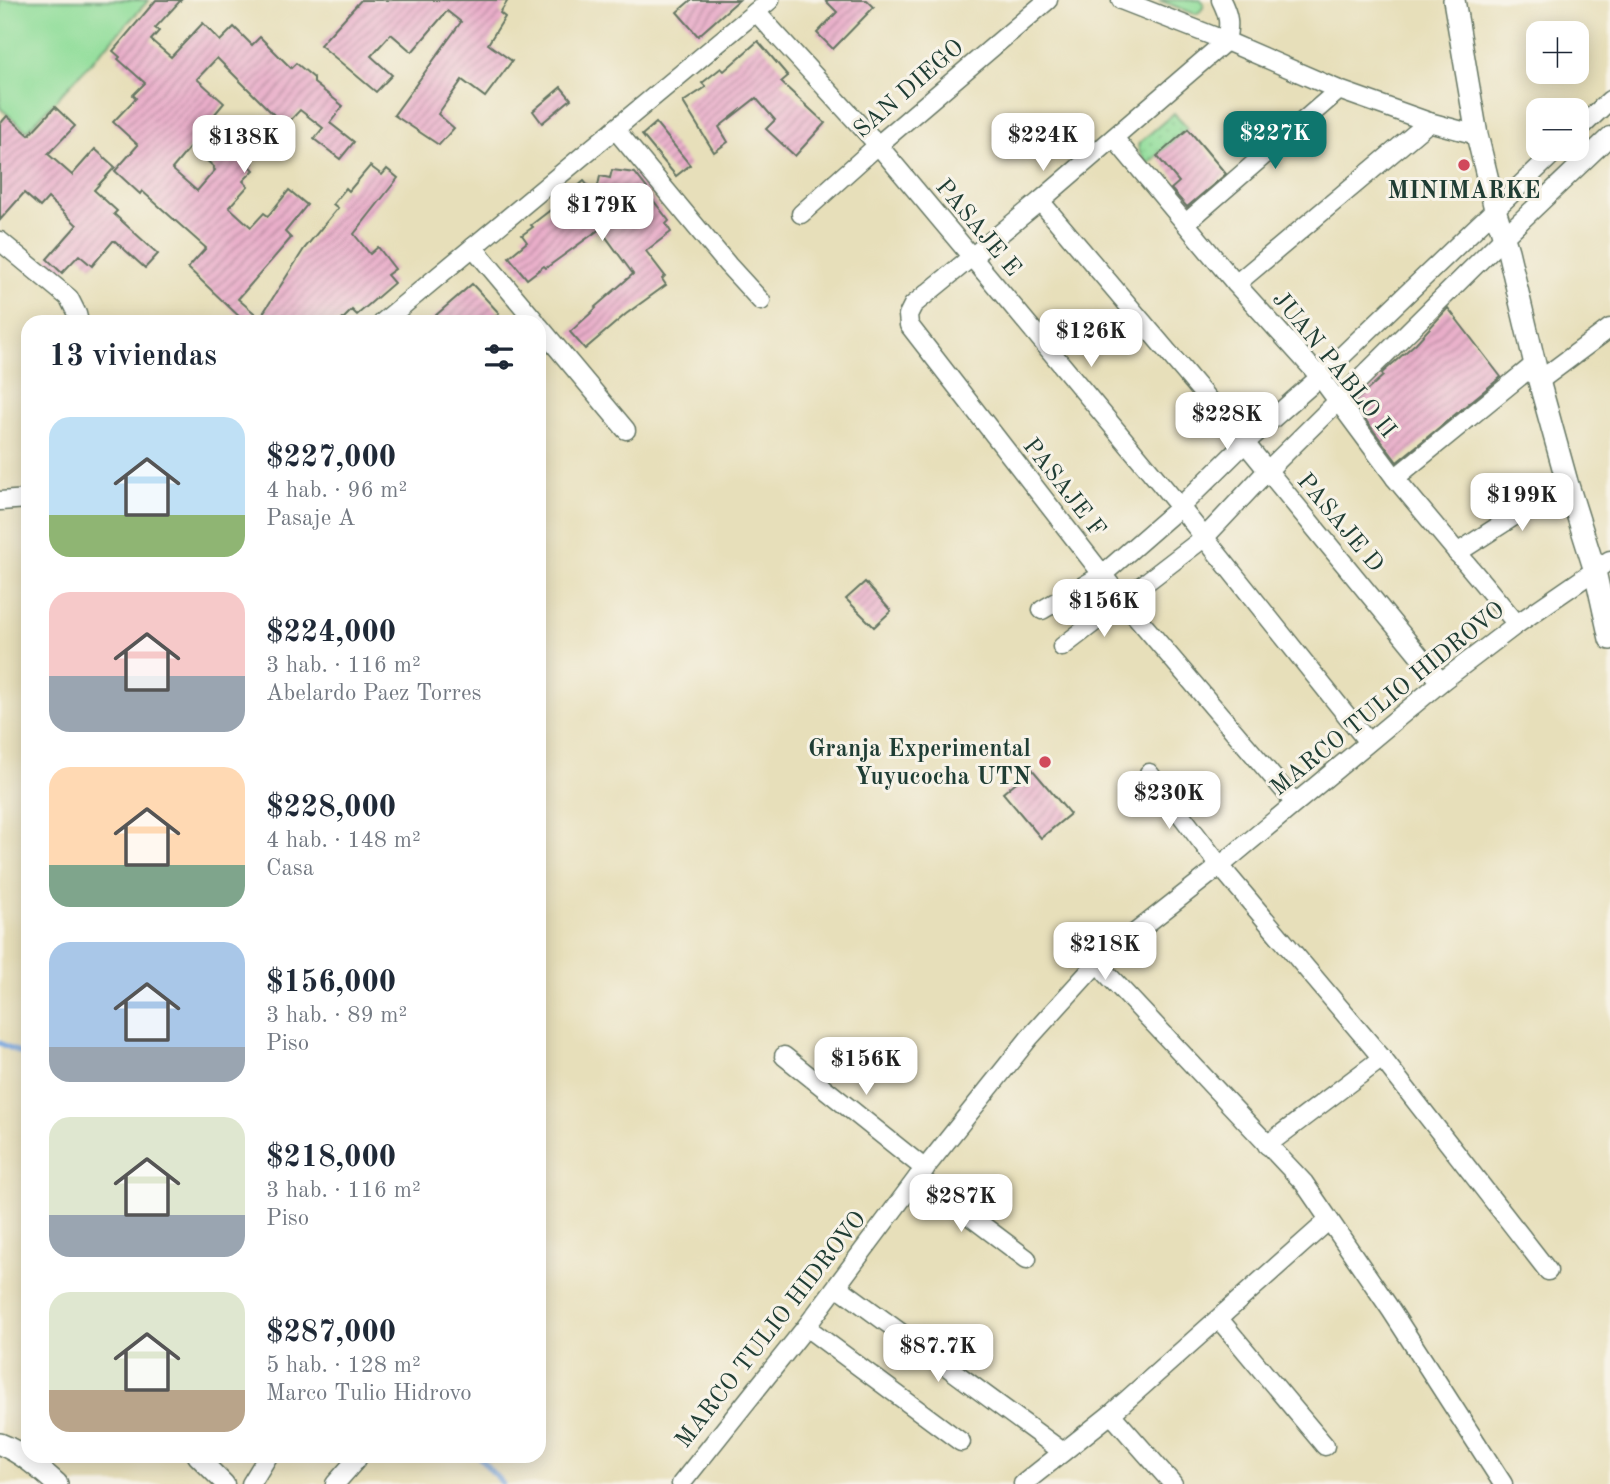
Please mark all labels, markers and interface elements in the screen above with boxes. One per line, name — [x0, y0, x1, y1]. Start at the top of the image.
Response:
map controls — [1526, 21, 1589, 161]
button: + — [1526, 21, 1589, 84]
street label: SAN DIEGO — [850, 36, 969, 143]
button: − — [1526, 98, 1589, 161]
pin: $227K — [1226, 111, 1324, 171]
pin: $224K — [994, 114, 1092, 173]
pin: $138K — [195, 116, 293, 175]
text: $227K — [1239, 122, 1311, 145]
text: $224K — [1007, 124, 1079, 147]
text: $138K — [208, 126, 280, 149]
marker: MINIMARKE — [1456, 157, 1472, 173]
street label: PASAJE E — [930, 175, 1025, 281]
place label: MINIMARKE — [1388, 180, 1540, 204]
pin: $179K — [553, 184, 651, 243]
text: $179K — [566, 194, 638, 217]
street label: JUAN PABLO II — [1267, 287, 1400, 443]
pin: $126K — [1042, 310, 1140, 369]
text: $126K — [1055, 320, 1127, 343]
icon: filters — [480, 338, 518, 376]
text: 13 viviendas — [49, 342, 217, 372]
pin: $228K — [1178, 392, 1276, 452]
text: $228K — [1191, 403, 1263, 426]
street label: PASAJE F — [1018, 434, 1109, 542]
text: $227,000 — [266, 443, 396, 473]
icon: home — [105, 445, 189, 529]
street label: PASAJE D — [1292, 469, 1387, 577]
pin: $199K — [1473, 474, 1571, 533]
text: 4 hab. · 96 m² — [266, 479, 407, 502]
text: $199K — [1486, 484, 1558, 507]
text: Pasaje A — [266, 507, 355, 530]
pin: $156K — [1055, 580, 1153, 639]
text: $156K — [1068, 590, 1140, 613]
street label: MARCO TULIO HIDROVO — [1267, 598, 1510, 801]
text: $224,000 — [266, 618, 396, 648]
icon: home — [105, 620, 189, 704]
text: 3 hab. · 116 m² — [266, 654, 421, 677]
text: Abelardo Paez Torres — [266, 682, 482, 705]
place label: Granja Experimental Yuyucocha UTN — [808, 738, 1032, 790]
marker: Granja Experimental Yuyucocha UTN — [1037, 754, 1053, 770]
pin: $230K — [1120, 772, 1218, 831]
text: $230K — [1133, 782, 1205, 805]
text: $228,000 — [266, 793, 396, 823]
icon: home — [105, 795, 189, 879]
text: 4 hab. · 148 m² — [266, 829, 421, 852]
text: Casa — [266, 857, 314, 880]
pin: $218K — [1056, 922, 1154, 982]
text: $218K — [1069, 933, 1141, 956]
text: $156,000 — [266, 968, 396, 998]
icon: home — [105, 970, 189, 1054]
text: 3 hab. · 89 m² — [266, 1004, 407, 1027]
text: Piso — [266, 1032, 309, 1055]
pin: $156K — [817, 1038, 915, 1097]
text: $156K — [830, 1048, 902, 1071]
text: $218,000 — [266, 1143, 396, 1173]
icon: home — [105, 1145, 189, 1229]
pin: $287K — [912, 1174, 1010, 1234]
text: 3 hab. · 116 m² — [266, 1179, 421, 1202]
text: $287K — [925, 1185, 997, 1208]
text: Piso — [266, 1207, 309, 1230]
street label: MARCO TULIO HIDROVO — [672, 1207, 871, 1453]
text: $287,000 — [266, 1318, 396, 1348]
icon: home — [105, 1320, 189, 1404]
pin: $87.7K — [881, 1324, 995, 1384]
text: $87.7K — [899, 1335, 977, 1358]
text: 5 hab. · 128 m² — [266, 1354, 421, 1377]
text: Marco Tulio Hidrovo — [266, 1382, 472, 1405]

